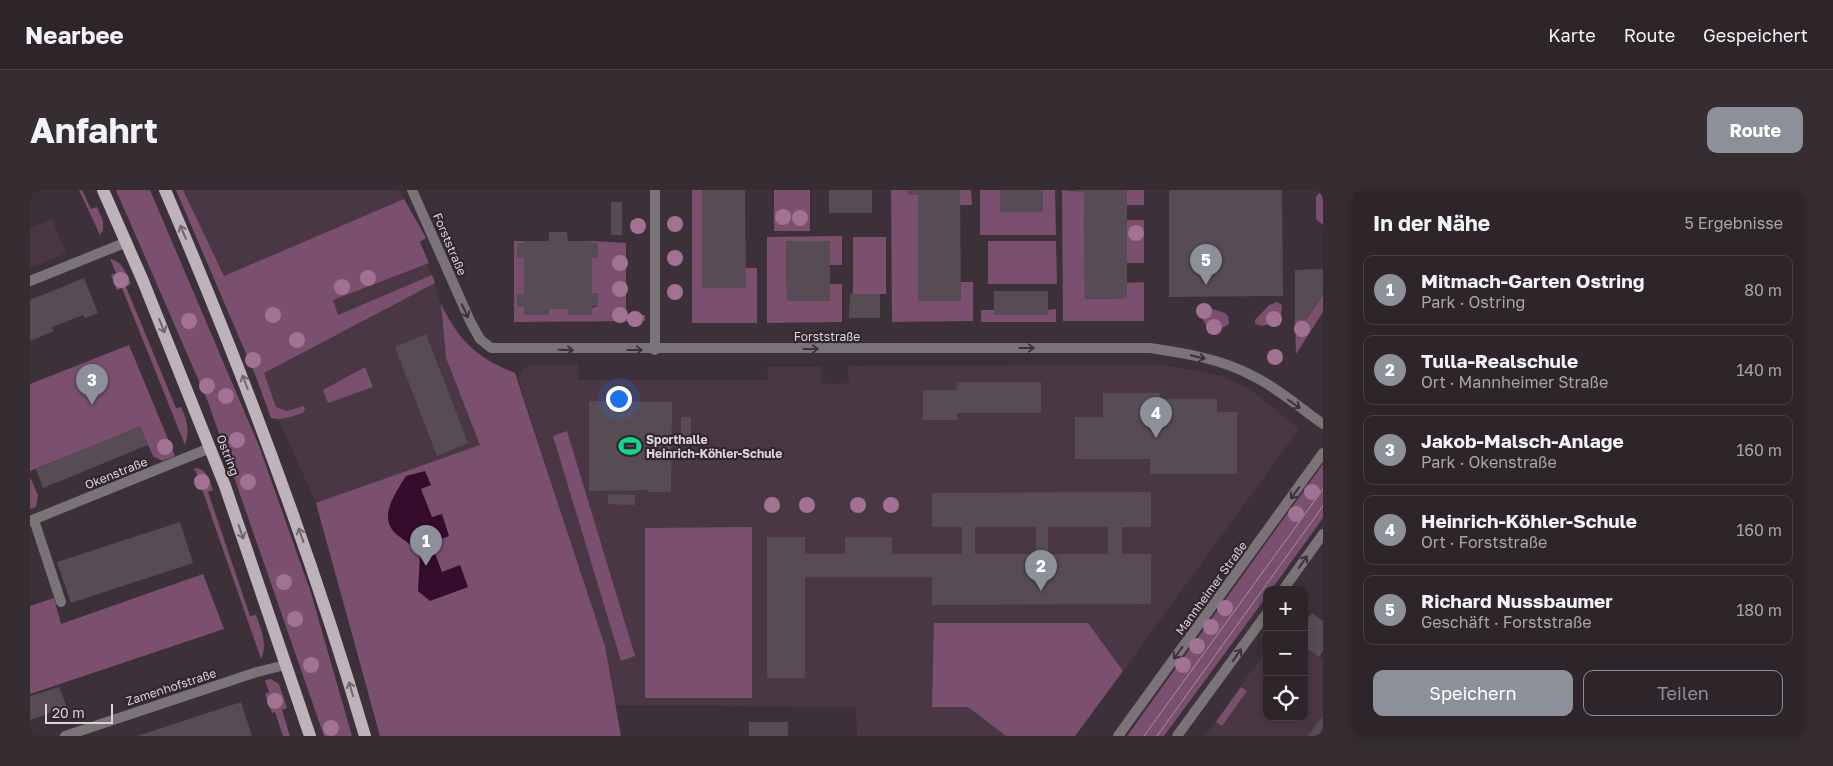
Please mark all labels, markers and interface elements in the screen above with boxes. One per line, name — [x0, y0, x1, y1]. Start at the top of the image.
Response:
text: Nearbee — [25, 20, 124, 49]
text: Karte — [1548, 24, 1596, 46]
text: Route — [1624, 24, 1675, 46]
text: Gespeichert — [1703, 24, 1808, 46]
button: Route — [1707, 107, 1803, 153]
text: Anfahrt — [30, 109, 158, 151]
street label: Forststraße — [430, 210, 470, 278]
text: In der Nähe — [1373, 210, 1490, 236]
text: 5 Ergebnisse — [1685, 213, 1783, 233]
one-way arrow — [177, 225, 187, 240]
pin: 5 — [1190, 244, 1222, 285]
text: Mitmach-Garten Ostring — [1421, 269, 1644, 292]
text: 1 — [1386, 280, 1394, 300]
text: 80 m — [1744, 280, 1782, 300]
text: Park · Ostring — [1421, 292, 1525, 312]
one-way arrow — [461, 303, 471, 318]
one-way arrow — [157, 318, 167, 333]
street label: Forststraße — [794, 329, 860, 344]
one-way arrow — [1018, 343, 1034, 353]
one-way arrow — [802, 344, 819, 354]
one-way arrow — [558, 345, 574, 354]
one-way arrow — [626, 345, 643, 355]
text: Tulla-Realschule — [1421, 349, 1578, 372]
one-way arrow — [1189, 353, 1205, 362]
text: 2 — [1385, 360, 1395, 380]
text: 140 m — [1736, 360, 1782, 380]
pin: 3 — [76, 364, 108, 405]
text: Ort · Mannheimer Straße — [1421, 372, 1608, 392]
one-way arrow — [240, 375, 249, 390]
your location — [606, 386, 632, 412]
pin: 4 — [1140, 397, 1172, 438]
one-way arrow — [1287, 399, 1301, 409]
text: Jakob-Malsch-Anlage — [1421, 429, 1624, 452]
street label: Ostring — [213, 432, 243, 478]
place label: Sporthalle Heinrich-Köhler-Schule — [646, 432, 782, 461]
sports icon: Sporthalle Heinrich-Köhler-Schule — [617, 433, 643, 459]
text: 3 — [1385, 440, 1395, 460]
text: 160 m — [1736, 440, 1782, 460]
text: Park · Okenstraße — [1421, 452, 1557, 472]
street label: Okenstraße — [83, 454, 150, 492]
one-way arrow — [1290, 486, 1300, 500]
text: Heinrich-Köhler-Schule — [1421, 509, 1637, 532]
text: 4 — [1385, 520, 1395, 540]
text: 160 m — [1736, 520, 1782, 540]
one-way arrow — [236, 524, 246, 540]
pin: 1 — [410, 525, 442, 566]
one-way arrow — [296, 527, 305, 543]
text: Ort · Forststraße — [1421, 532, 1547, 552]
street label: Mannheimer Straße — [1172, 538, 1250, 638]
pin: 2 — [1025, 550, 1057, 591]
one-way arrow — [1298, 555, 1308, 569]
map controls — [1263, 586, 1308, 721]
button: + — [1263, 586, 1308, 631]
text: Richard Nussbaumer — [1421, 589, 1613, 612]
text: 5 — [1385, 600, 1395, 620]
text: 180 m — [1736, 600, 1782, 620]
text: Geschäft · Forststraße — [1421, 612, 1591, 632]
button: − — [1263, 631, 1308, 676]
one-way arrow — [1173, 646, 1183, 660]
one-way arrow — [1232, 648, 1242, 662]
street label: Zamenhofstraße — [124, 665, 218, 709]
button: Speichern — [1373, 670, 1573, 716]
button: Teilen — [1583, 670, 1783, 716]
button: locate — [1263, 676, 1308, 721]
one-way arrow — [346, 682, 356, 698]
scale bar — [45, 701, 112, 724]
text: 20 m — [52, 704, 85, 721]

